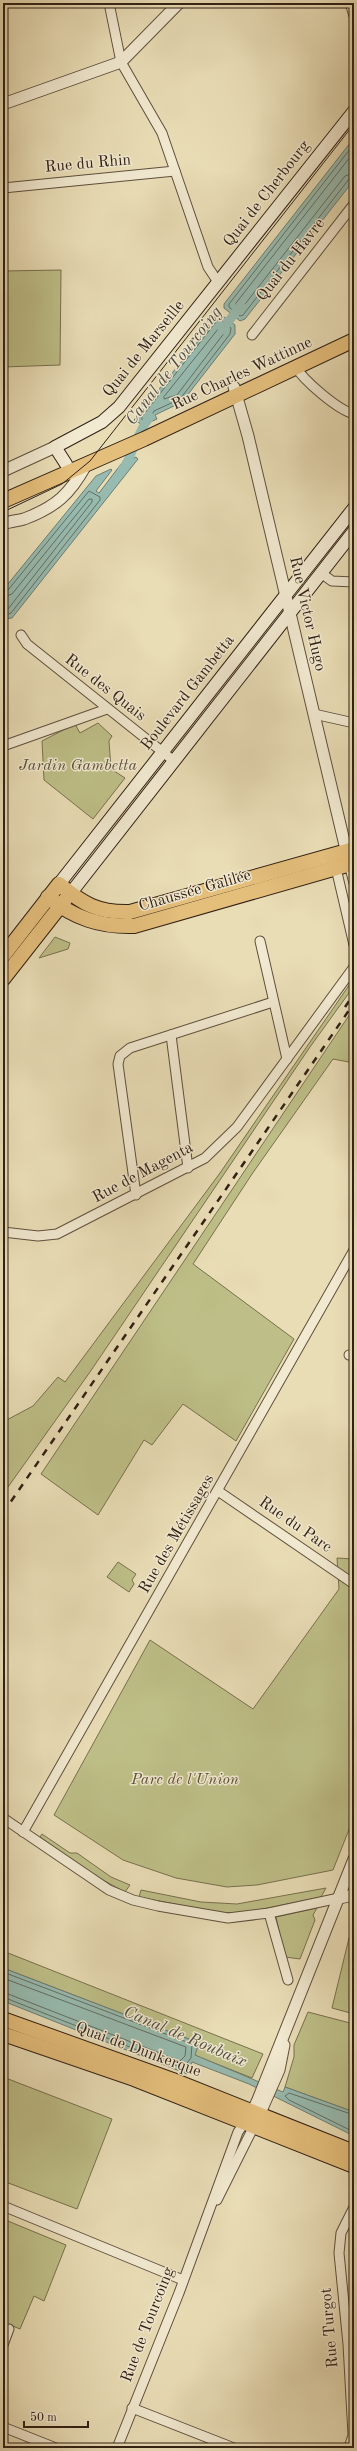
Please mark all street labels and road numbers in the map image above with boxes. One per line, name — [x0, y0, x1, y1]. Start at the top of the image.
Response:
street label: Quai de Cherbourg — [221, 138, 313, 250]
street label: Rue du Rhin — [44, 152, 132, 176]
street label: Quai du Havre — [254, 216, 328, 304]
street label: Quai de Marseille — [100, 298, 188, 400]
street label: Rue Charles Wattinne — [169, 334, 315, 414]
street label: Rue Victor Hugo — [286, 555, 328, 673]
street label: Boulevard Gambetta — [138, 632, 238, 754]
street label: Rue des Quais — [62, 652, 149, 724]
street label: Chaussée Galilée — [137, 867, 253, 915]
street label: Rue de Magenta — [90, 1140, 196, 1206]
street label: Rue des Métissages — [136, 1472, 218, 1596]
street label: Rue du Parc — [256, 1494, 334, 1556]
street label: Quai de Dunkerque — [73, 2020, 203, 2080]
street label: Rue de Tourcoing — [119, 2265, 177, 2385]
street label: Rue Turgot — [318, 2287, 341, 2369]

